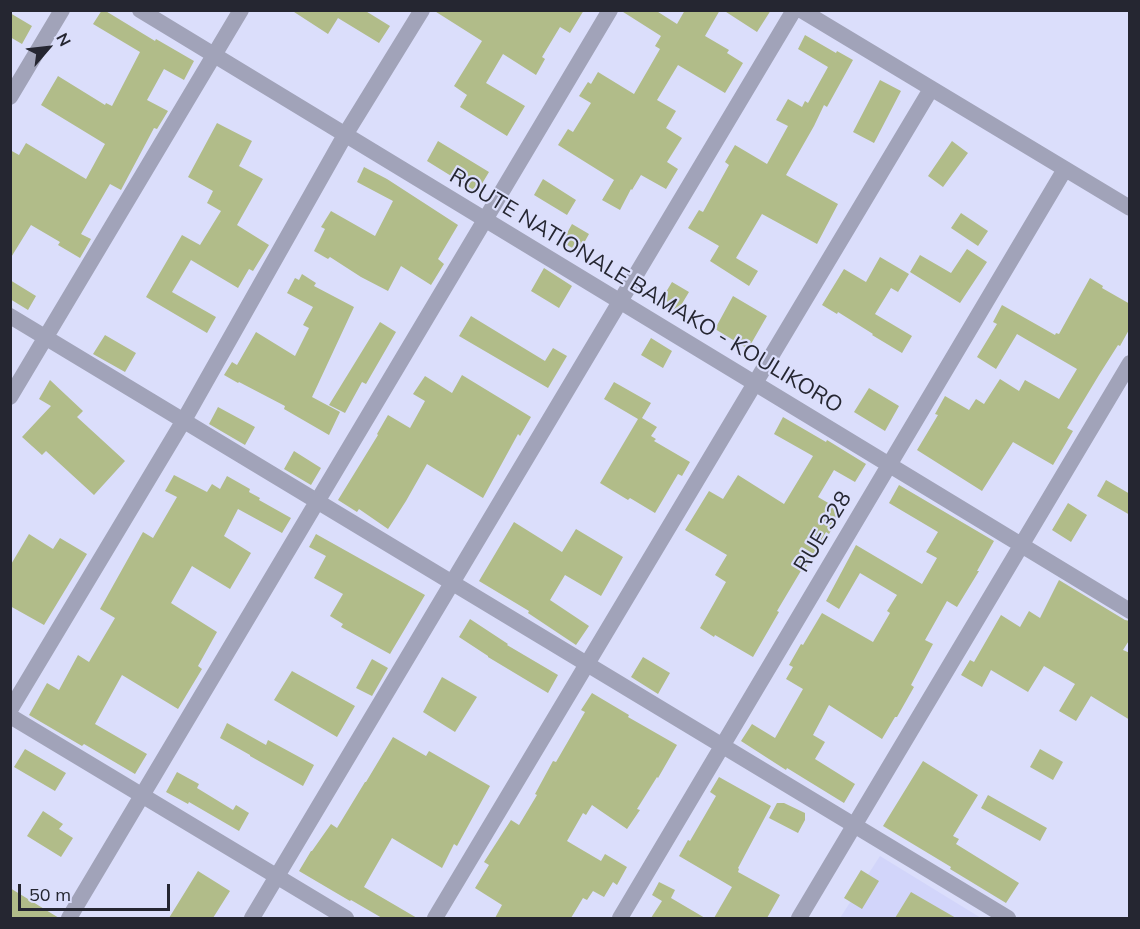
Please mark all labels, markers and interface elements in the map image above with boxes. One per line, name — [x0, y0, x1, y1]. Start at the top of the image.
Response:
north arrow — [18, 18, 78, 78]
text: N — [52, 30, 76, 50]
street label: ROUTE NATIONALE BAMAKO - KOULIKORO — [445, 163, 847, 419]
street label: RUE 328 — [789, 487, 857, 577]
scale bar — [21, 872, 172, 910]
text: 50 m — [29, 883, 71, 906]

